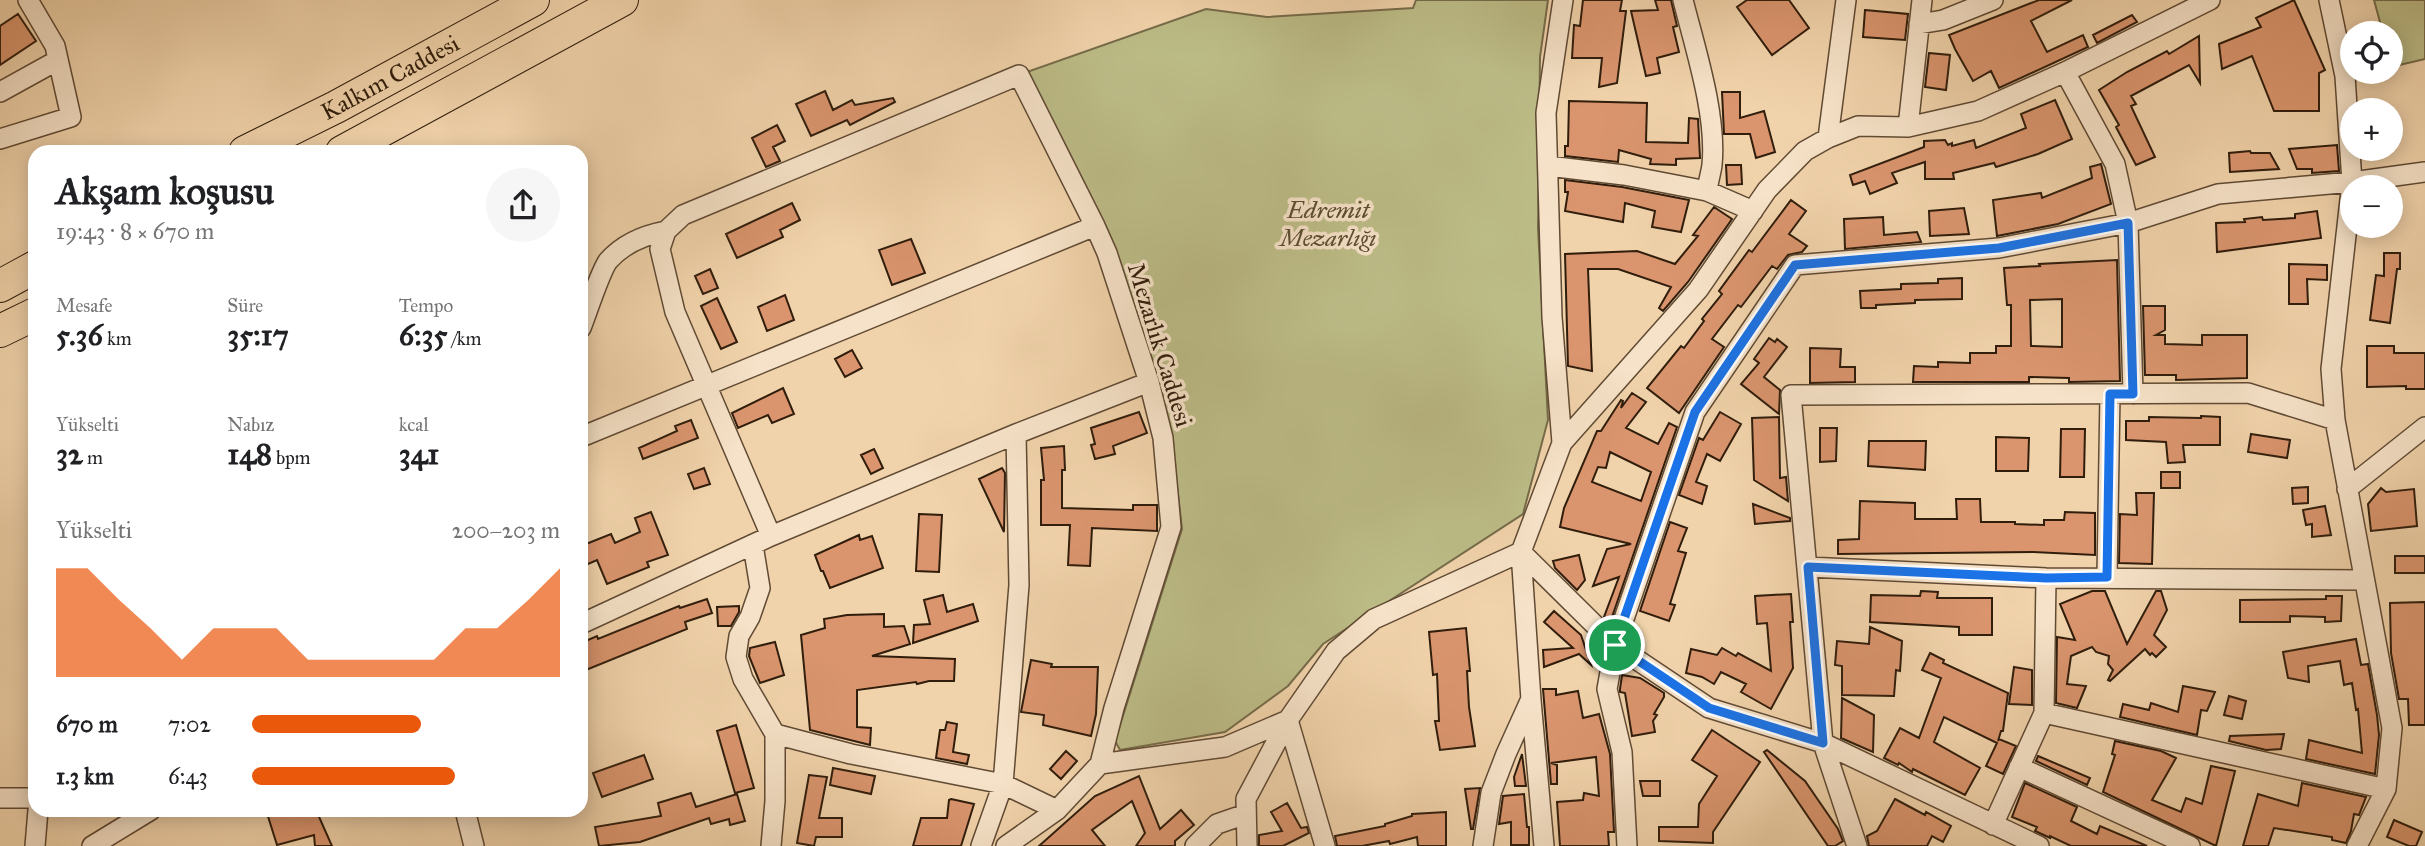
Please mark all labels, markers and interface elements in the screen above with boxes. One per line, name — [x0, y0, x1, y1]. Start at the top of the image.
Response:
map controls — [2340, 21, 2403, 238]
button: locate — [2340, 21, 2403, 84]
street label: Kalkım Caddesi — [316, 28, 465, 127]
button: + — [2340, 98, 2403, 161]
text: Akşam koşusu — [56, 168, 274, 214]
button: share — [486, 168, 560, 242]
button: − — [2340, 175, 2403, 238]
park label: Edremit Mezarlığı — [1278, 195, 1376, 253]
text: 19:43 · 8 × 670 m — [56, 217, 214, 245]
street label: Mezarlık Caddesi — [1121, 259, 1199, 431]
text: Mesafe — [56, 294, 112, 317]
text: Süre — [227, 294, 263, 317]
text: Tempo — [399, 294, 453, 317]
text: 5.36 — [56, 317, 103, 353]
text: 35:17 — [227, 317, 289, 353]
text: 6:35 — [399, 317, 448, 353]
text: km — [103, 327, 132, 350]
text: /km — [448, 327, 482, 350]
text: Yükselti — [56, 413, 119, 436]
text: Nabız — [227, 413, 274, 436]
text: kcal — [399, 413, 429, 436]
text: 32 — [56, 436, 83, 472]
text: 148 — [227, 436, 272, 472]
text: 341 — [399, 436, 439, 472]
text: m — [83, 446, 103, 469]
text: bpm — [272, 446, 311, 469]
text: Yükselti — [56, 516, 132, 544]
text: 200–203 m — [452, 516, 560, 544]
pin — [1585, 615, 1645, 675]
icon: arrive — [1596, 626, 1634, 664]
text: 670 m — [56, 710, 118, 738]
text: 7:02 — [168, 710, 211, 738]
text: 1.3 km — [56, 762, 114, 790]
text: 6:43 — [168, 762, 208, 790]

